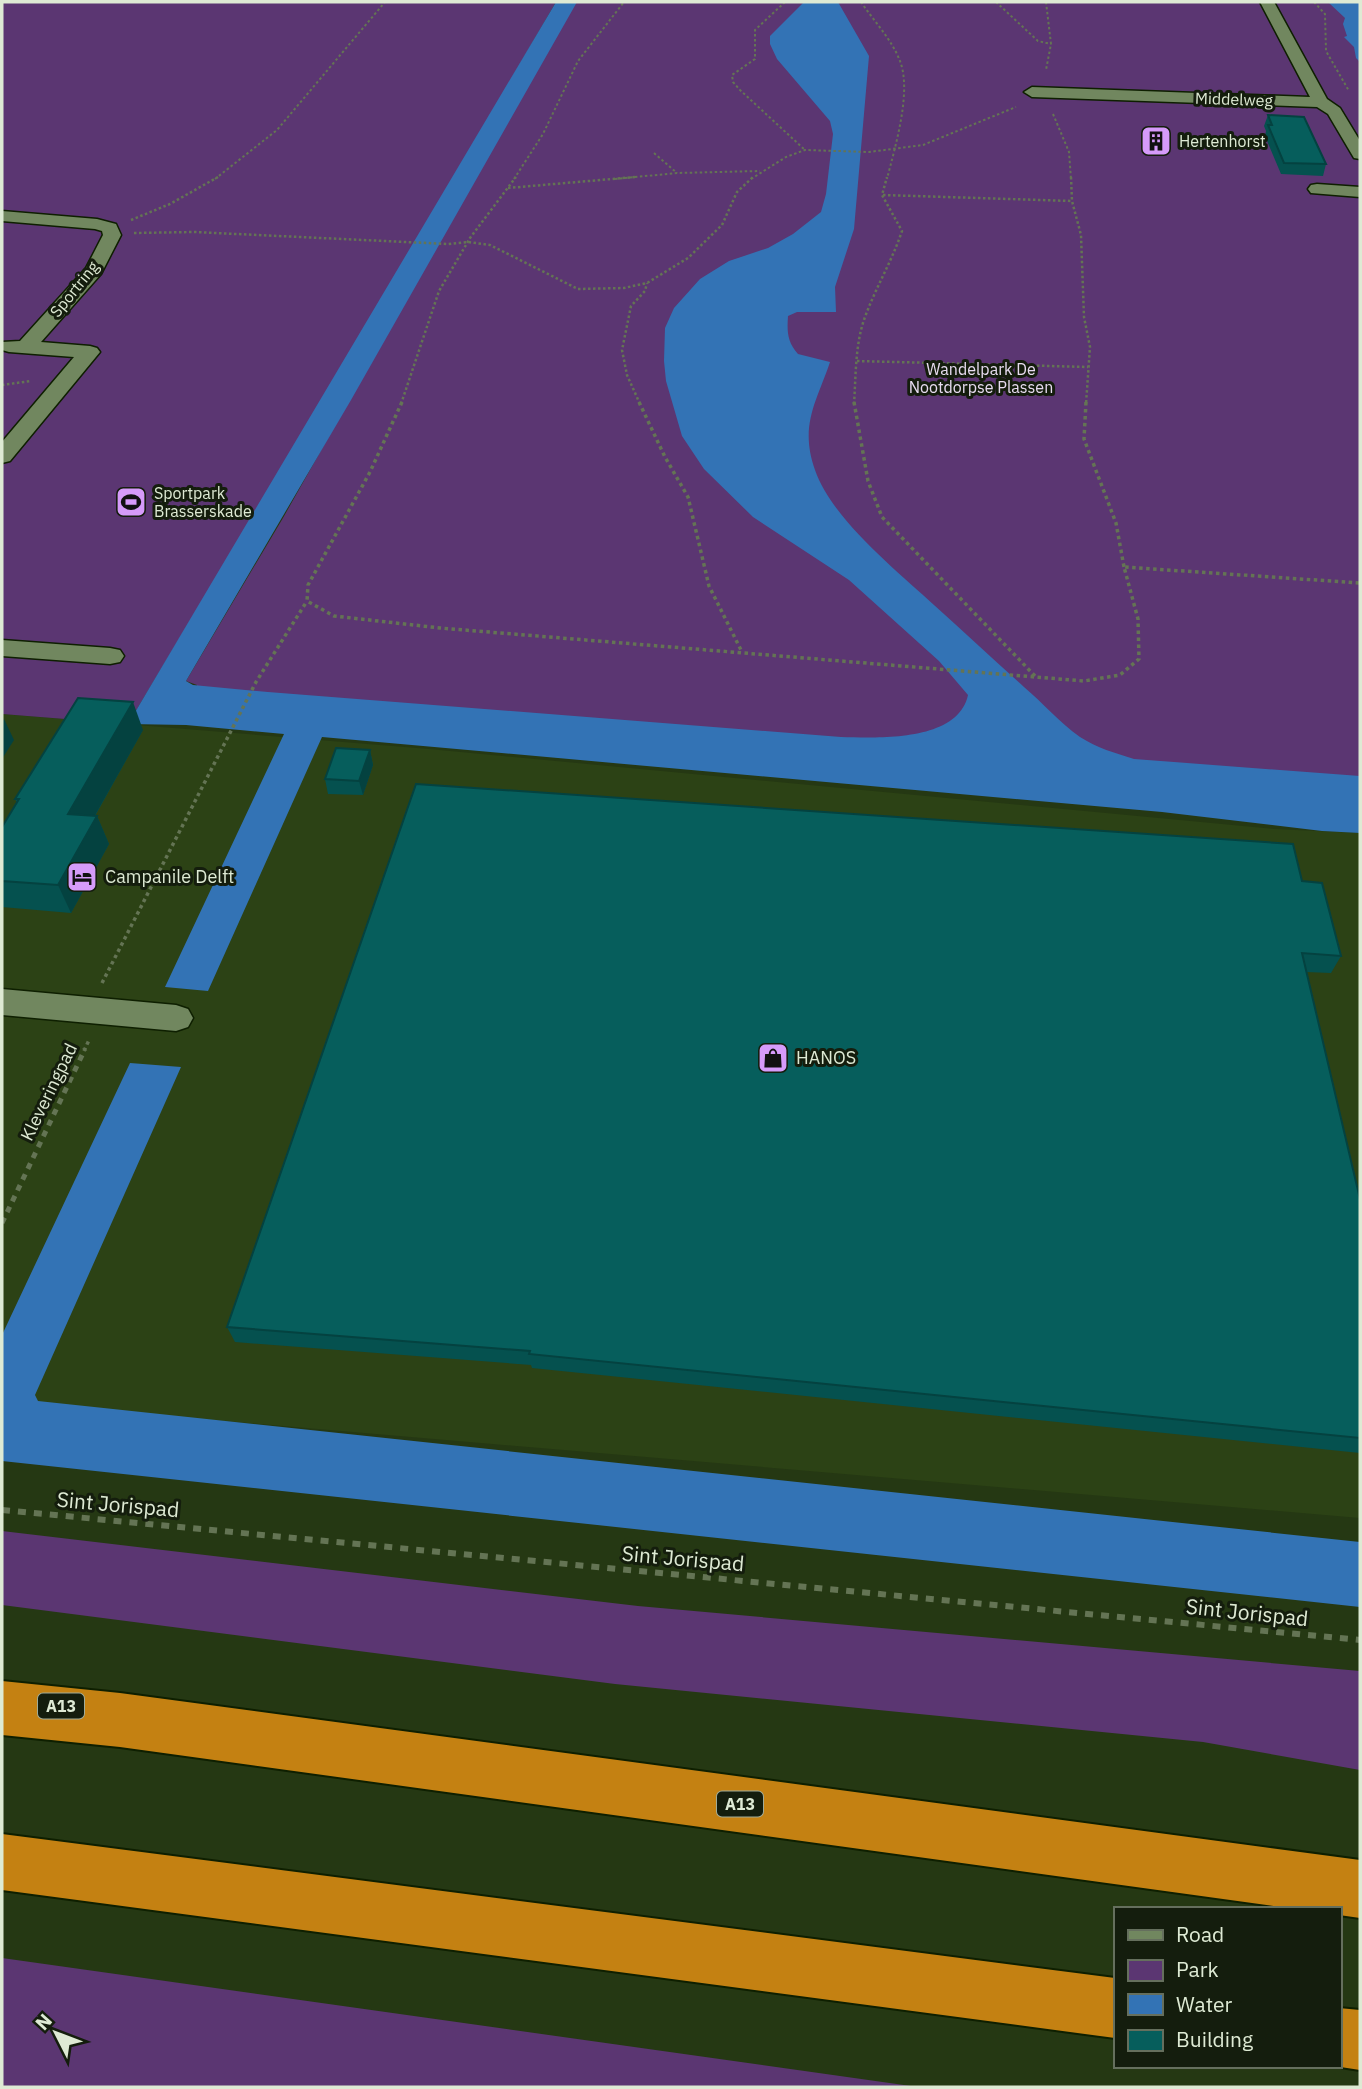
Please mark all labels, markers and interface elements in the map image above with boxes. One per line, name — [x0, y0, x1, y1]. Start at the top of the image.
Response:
street label: Middelweg — [1195, 88, 1274, 110]
building icon: Hertenhorst — [1139, 124, 1173, 158]
place label: Hertenhorst — [1179, 131, 1266, 151]
street label: Sportring — [45, 256, 103, 321]
park label: Wandelpark De Nootdorpse Plassen — [909, 359, 1053, 397]
place label: Sportpark Brasserskade — [154, 483, 252, 521]
sports icon: Sportpark Brasserskade — [114, 485, 148, 519]
hotel icon: Campanile Delft — [65, 860, 99, 894]
place label: Campanile Delft — [105, 865, 234, 888]
street label: Kleveringpad — [15, 1039, 82, 1144]
shop icon: HANOS — [756, 1041, 790, 1075]
place label: HANOS — [796, 1046, 856, 1069]
street label: Sint Jorispad — [56, 1485, 181, 1523]
street label: Sint Jorispad — [621, 1539, 746, 1577]
street label: Sint Jorispad — [1185, 1592, 1310, 1632]
road number: A13 — [38, 1694, 84, 1718]
road number: A13 — [717, 1792, 763, 1816]
legend — [1114, 1907, 1341, 2068]
text: Road — [1176, 1920, 1224, 1948]
text: Park — [1176, 1955, 1219, 1983]
text: Water — [1176, 1990, 1233, 2018]
north arrow — [21, 1998, 91, 2068]
text: N — [30, 2008, 57, 2035]
text: Building — [1176, 2025, 1253, 2053]

